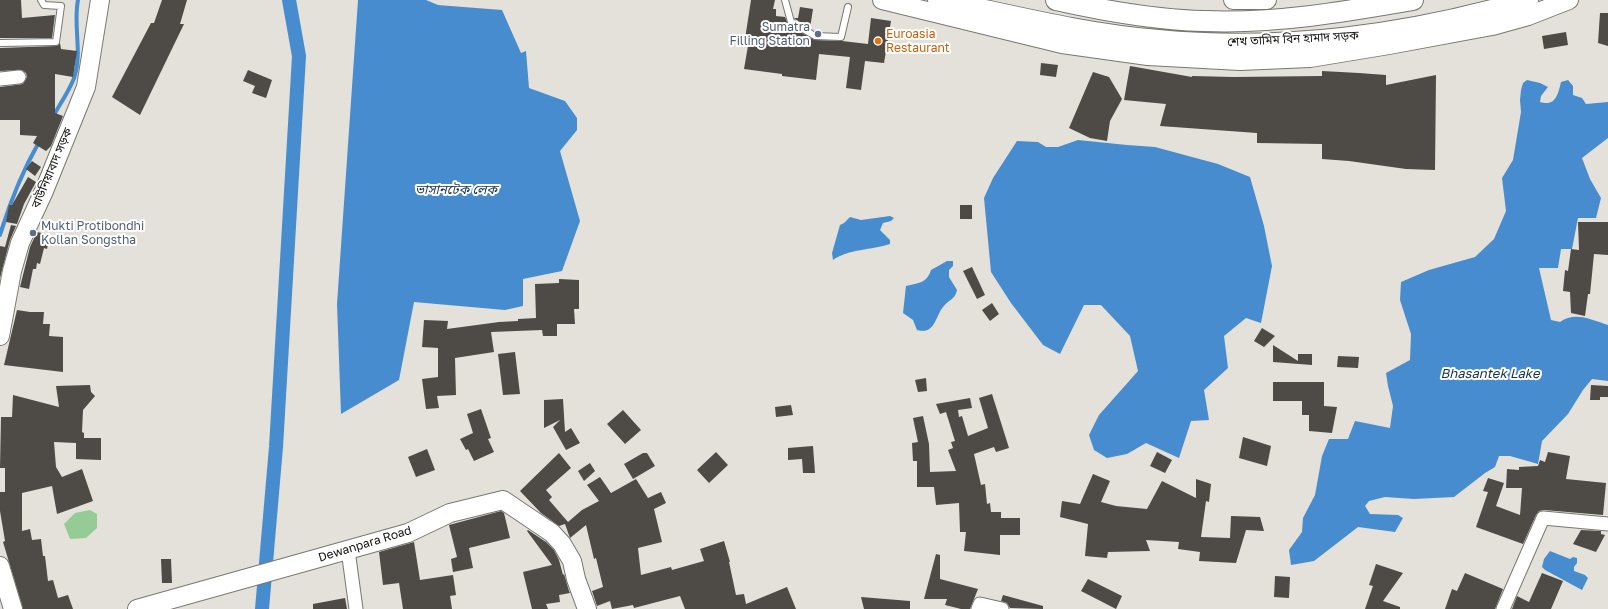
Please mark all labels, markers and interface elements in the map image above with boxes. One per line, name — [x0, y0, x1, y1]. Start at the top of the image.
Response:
place label: Sumatra Filling Station — [729, 20, 810, 48]
place label: Euroasia Restaurant — [886, 27, 950, 55]
street label: শেখ তামিম বিন হামাদ সড়ক — [1227, 28, 1359, 50]
marker: Sumatra Filling Station — [813, 29, 823, 39]
marker: Euroasia Restaurant — [873, 36, 883, 46]
street label: বাউনিয়াবাদ সড়ক — [29, 126, 75, 210]
water label: ভাসানটেক লেক — [415, 182, 497, 198]
place label: Mukti Protibondhi Kollan Songstha — [41, 219, 144, 247]
marker: Mukti Protibondhi Kollan Songstha — [28, 228, 38, 238]
water label: Bhasantek Lake — [1441, 366, 1539, 382]
street label: Dewanpara Road — [317, 523, 413, 565]

